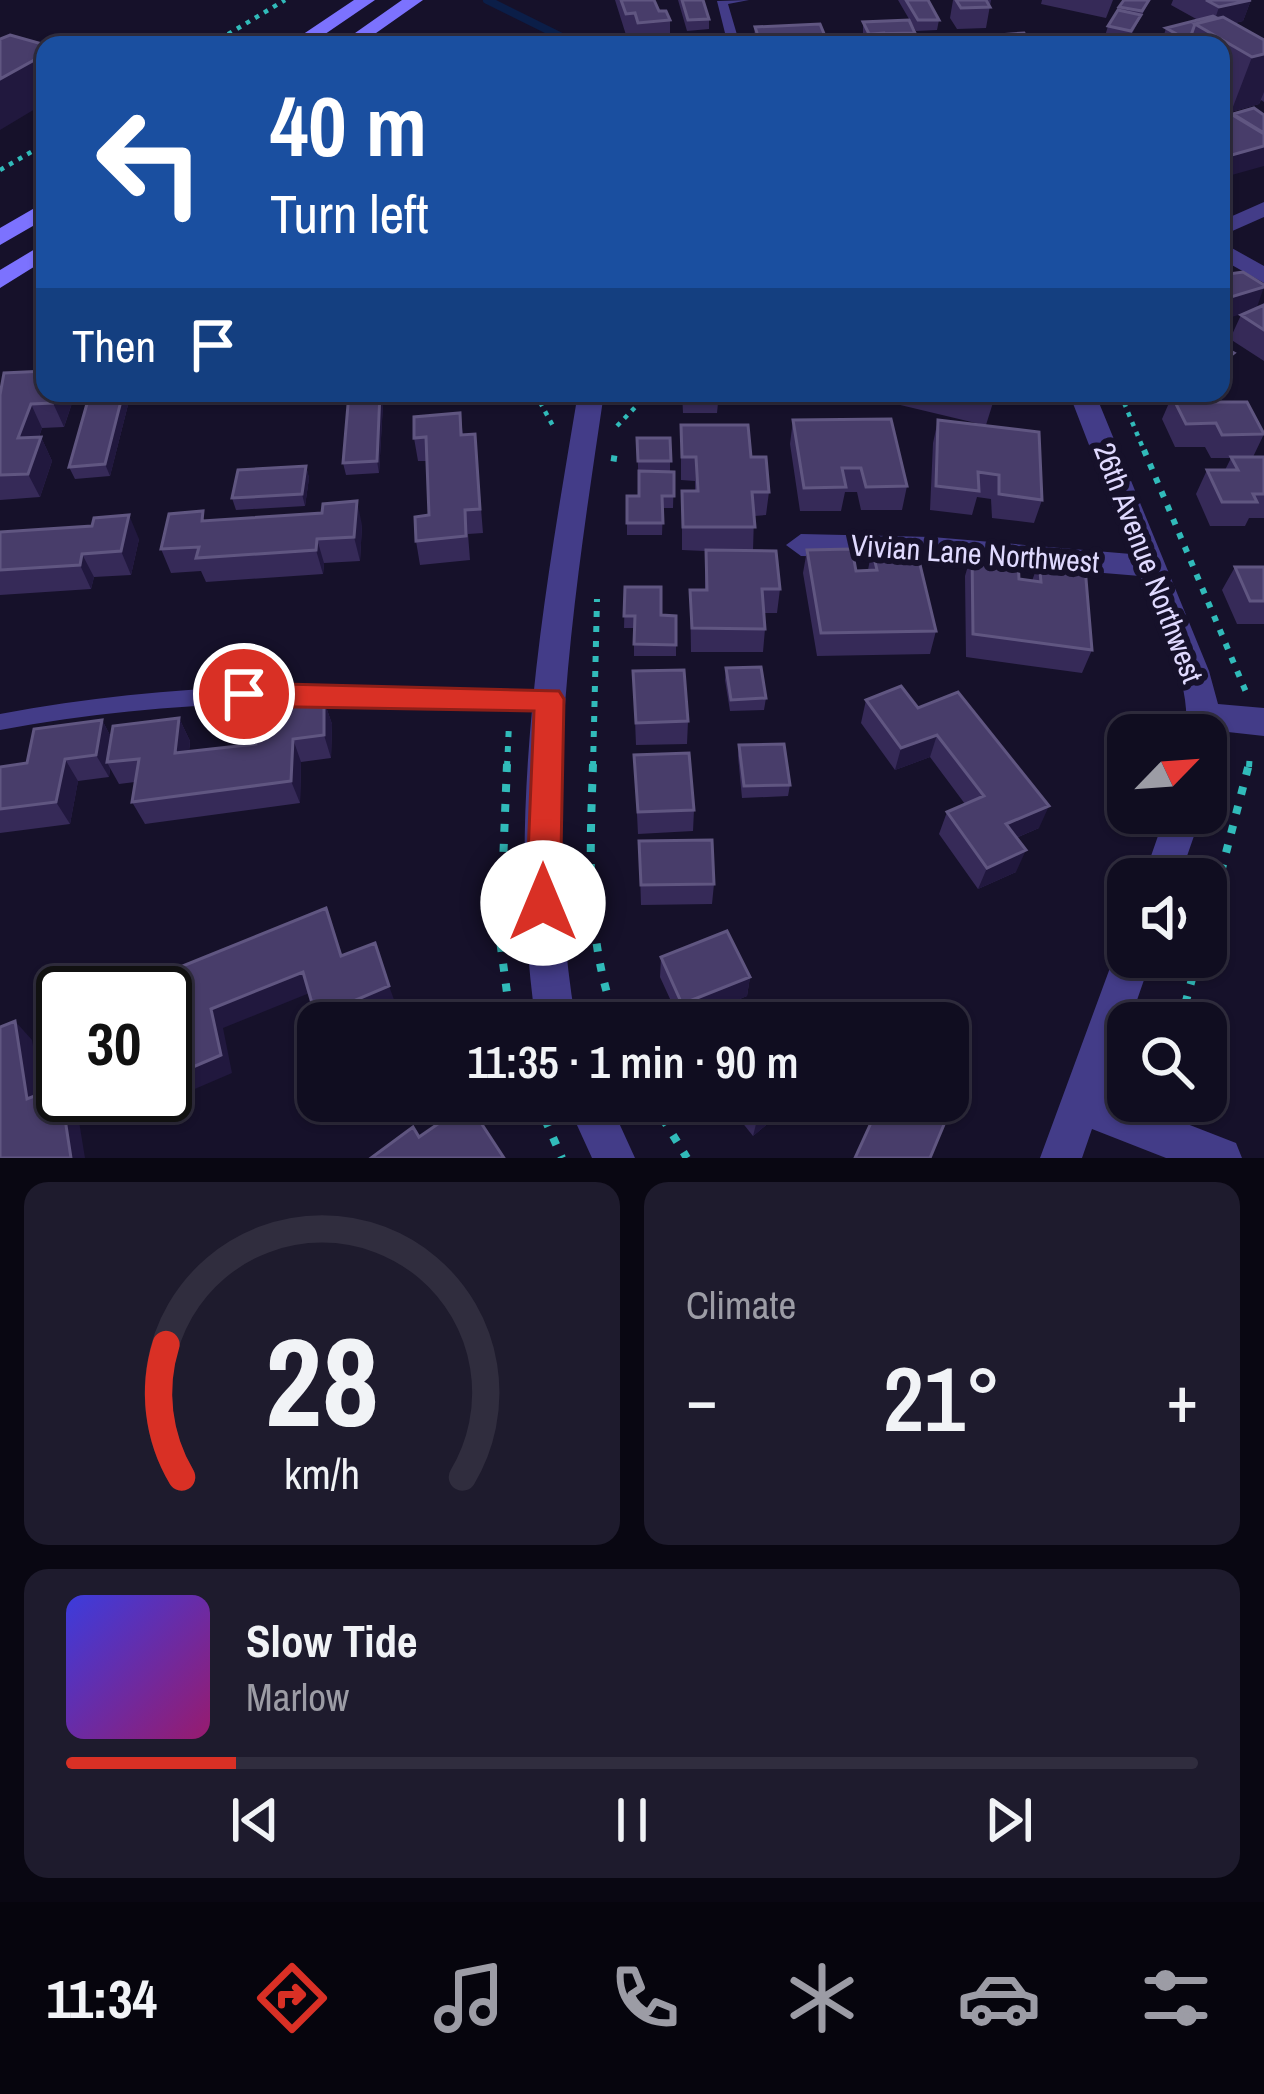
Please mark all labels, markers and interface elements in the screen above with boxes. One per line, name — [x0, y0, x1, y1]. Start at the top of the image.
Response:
text: 40 m — [270, 69, 427, 182]
icon: left — [72, 84, 228, 240]
text: Turn left — [270, 177, 429, 250]
icon: arrive — [180, 312, 246, 378]
text: Then — [72, 315, 156, 376]
street label: 26th Avenue Northwest — [1085, 437, 1213, 688]
street label: Vivian Lane Northwest — [850, 524, 1101, 582]
pin — [193, 643, 295, 745]
icon: arrive — [211, 661, 277, 727]
north arrow — [1107, 714, 1227, 834]
map controls — [1107, 714, 1227, 1122]
position arrow — [480, 840, 606, 966]
button: sound — [1107, 858, 1227, 978]
speed limit sign: 30 — [36, 966, 192, 1122]
button: search — [1107, 1002, 1227, 1122]
text: 11:35 · 1 min · 90 m — [467, 1031, 799, 1092]
text: Climate — [686, 1279, 796, 1331]
text: 28 — [265, 1297, 379, 1465]
text: 21° — [883, 1338, 1001, 1459]
text: − — [686, 1354, 718, 1443]
text: + — [1166, 1354, 1198, 1443]
text: km/h — [284, 1444, 360, 1501]
text: Slow Tide — [246, 1610, 418, 1671]
text: Marlow — [246, 1671, 349, 1723]
icon: previous — [222, 1787, 288, 1853]
icon: pause — [599, 1787, 665, 1853]
icon: next — [976, 1787, 1042, 1853]
icon: directions — [250, 1956, 334, 2040]
icon: music — [427, 1956, 511, 2040]
icon: phone — [603, 1956, 687, 2040]
icon: climate — [780, 1956, 864, 2040]
icon: car — [957, 1956, 1041, 2040]
icon: filters — [1134, 1956, 1218, 2040]
text: 11:34 — [46, 1962, 157, 2035]

